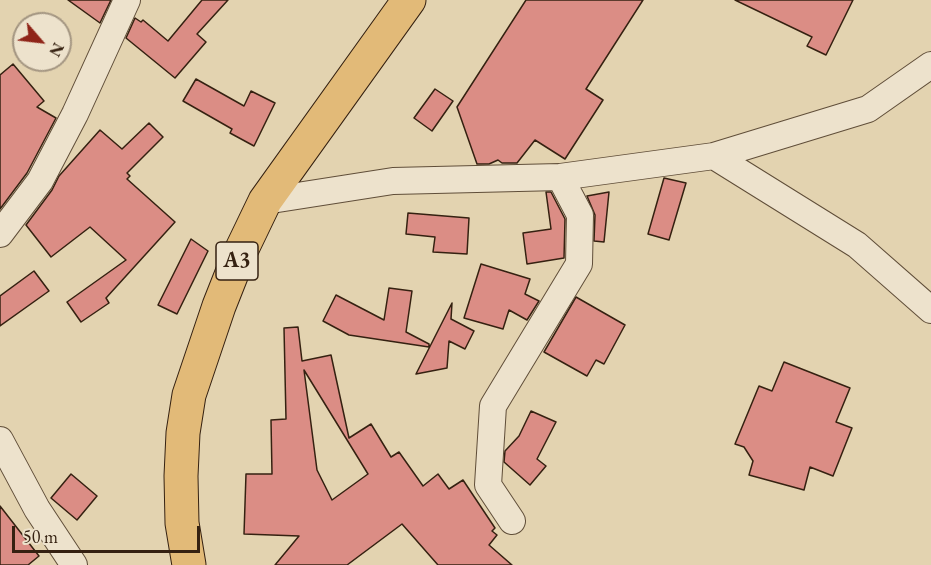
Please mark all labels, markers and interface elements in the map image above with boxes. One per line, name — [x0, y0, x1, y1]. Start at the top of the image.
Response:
north arrow — [12, 12, 72, 72]
text: N — [44, 39, 69, 60]
road number: A3 — [216, 242, 258, 280]
scale bar — [15, 514, 202, 552]
text: 50 m — [23, 525, 58, 548]

